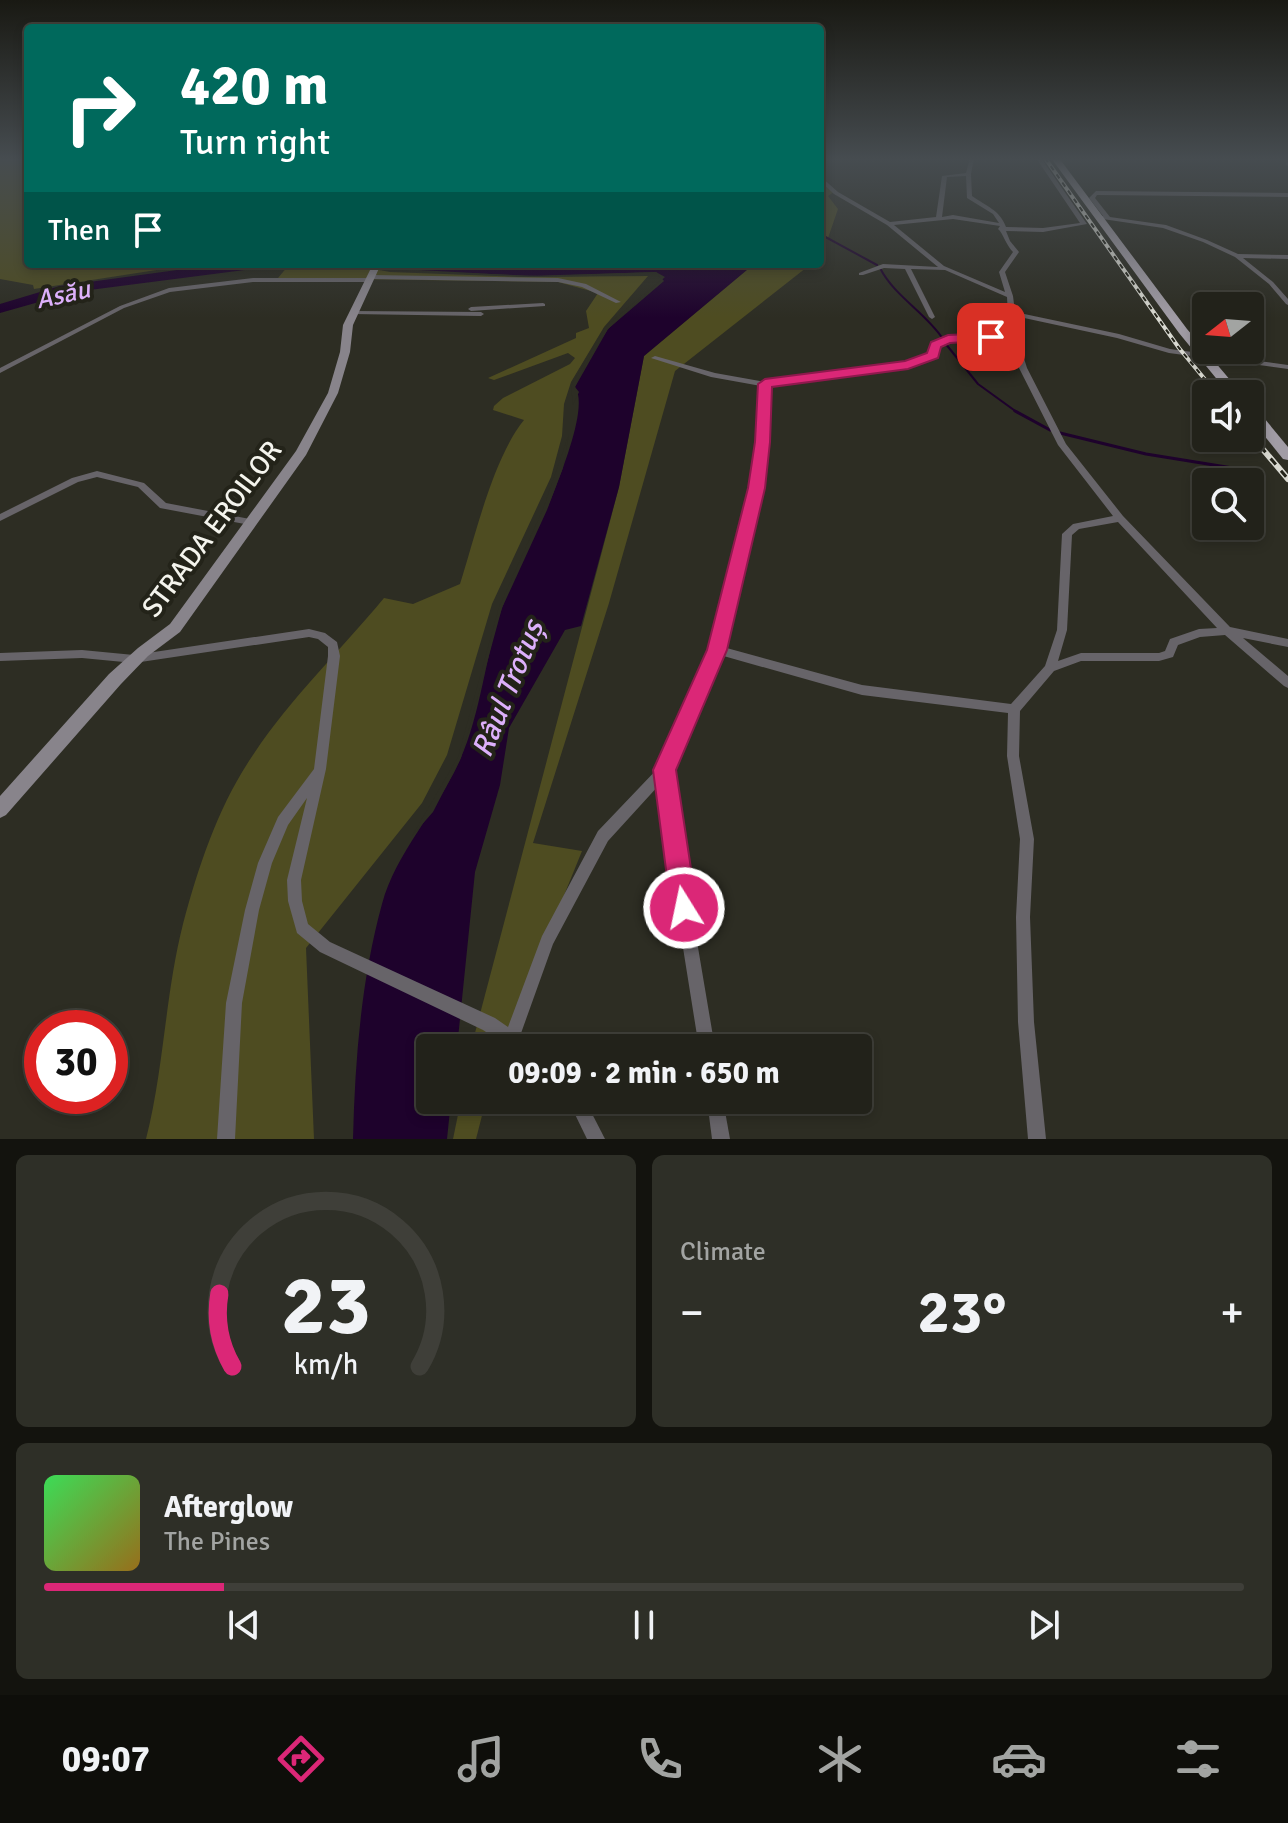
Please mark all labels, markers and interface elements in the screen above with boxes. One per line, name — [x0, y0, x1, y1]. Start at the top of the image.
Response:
text: 420 m — [180, 51, 328, 120]
icon: right — [48, 56, 152, 160]
text: Turn right — [180, 120, 330, 165]
icon: arrive — [126, 208, 170, 252]
text: Then — [48, 212, 110, 249]
water label: Asău — [33, 273, 95, 316]
north arrow — [1192, 292, 1264, 364]
map controls — [1192, 292, 1264, 540]
pin — [957, 303, 1025, 371]
icon: arrive — [969, 315, 1013, 359]
button: sound — [1192, 380, 1264, 452]
street label: STRADA EROILOR — [135, 434, 289, 624]
button: search — [1192, 468, 1264, 540]
water label: Râul Trotuș — [464, 613, 553, 763]
position arrow — [642, 866, 726, 950]
speed limit sign: 30 — [24, 1010, 128, 1114]
text: 09:09 · 2 min · 650 m — [508, 1055, 780, 1092]
text: Climate — [680, 1236, 766, 1268]
text: 23 — [281, 1255, 371, 1357]
text: 23° — [918, 1276, 1006, 1350]
text: − — [680, 1286, 704, 1340]
text: + — [1220, 1286, 1244, 1340]
text: km/h — [294, 1347, 358, 1382]
text: Afterglow — [164, 1489, 293, 1526]
text: The Pines — [164, 1526, 270, 1558]
icon: previous — [222, 1603, 266, 1647]
icon: pause — [622, 1603, 666, 1647]
icon: next — [1022, 1603, 1066, 1647]
icon: directions — [273, 1731, 329, 1787]
icon: music — [453, 1731, 509, 1787]
icon: phone — [632, 1731, 688, 1787]
icon: climate — [812, 1731, 868, 1787]
icon: car — [991, 1731, 1047, 1787]
icon: filters — [1170, 1731, 1226, 1787]
text: 09:07 — [62, 1737, 150, 1782]

